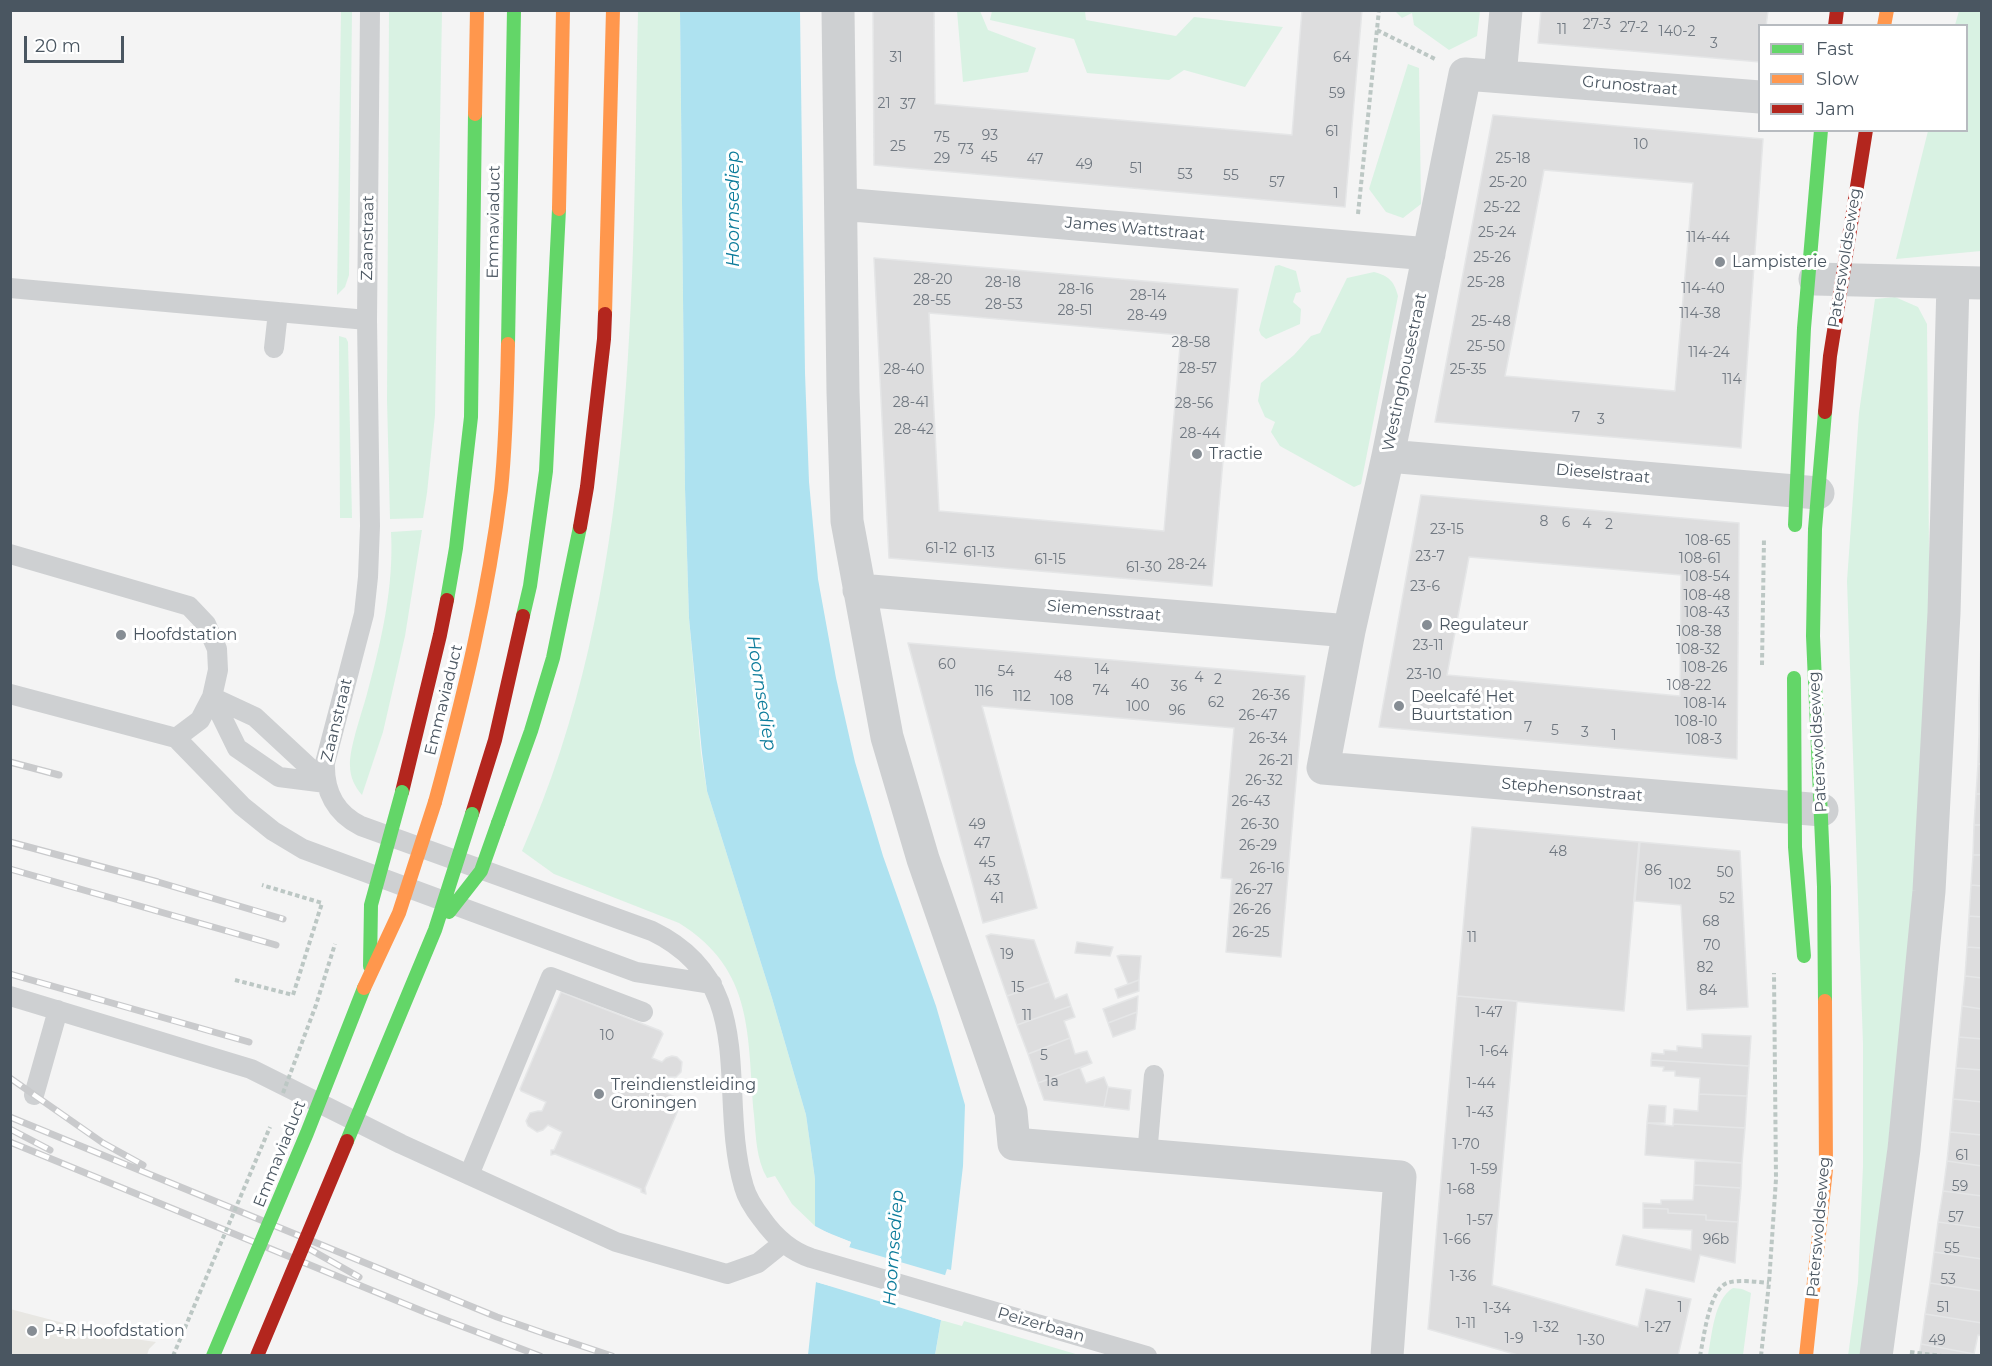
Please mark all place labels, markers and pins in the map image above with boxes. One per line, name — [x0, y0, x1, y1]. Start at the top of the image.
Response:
place label: Lampisterie — [1732, 252, 1827, 272]
marker: Lampisterie — [1713, 255, 1727, 269]
place label: Tractie — [1209, 444, 1263, 464]
marker: Tractie — [1190, 447, 1204, 461]
place label: Regulateur — [1439, 615, 1529, 635]
marker: Regulateur — [1420, 618, 1434, 632]
place label: Hoofdstation — [133, 625, 237, 645]
marker: Hoofdstation — [114, 628, 128, 642]
place label: Deelcafé Het Buurtstation — [1411, 687, 1515, 725]
marker: Deelcafé Het Buurtstation — [1392, 699, 1406, 713]
place label: Treindienstleiding Groningen — [611, 1075, 756, 1113]
marker: Treindienstleiding Groningen — [592, 1087, 606, 1101]
place label: P+R Hoofdstation — [44, 1321, 185, 1341]
marker: P+R Hoofdstation — [25, 1324, 39, 1338]

